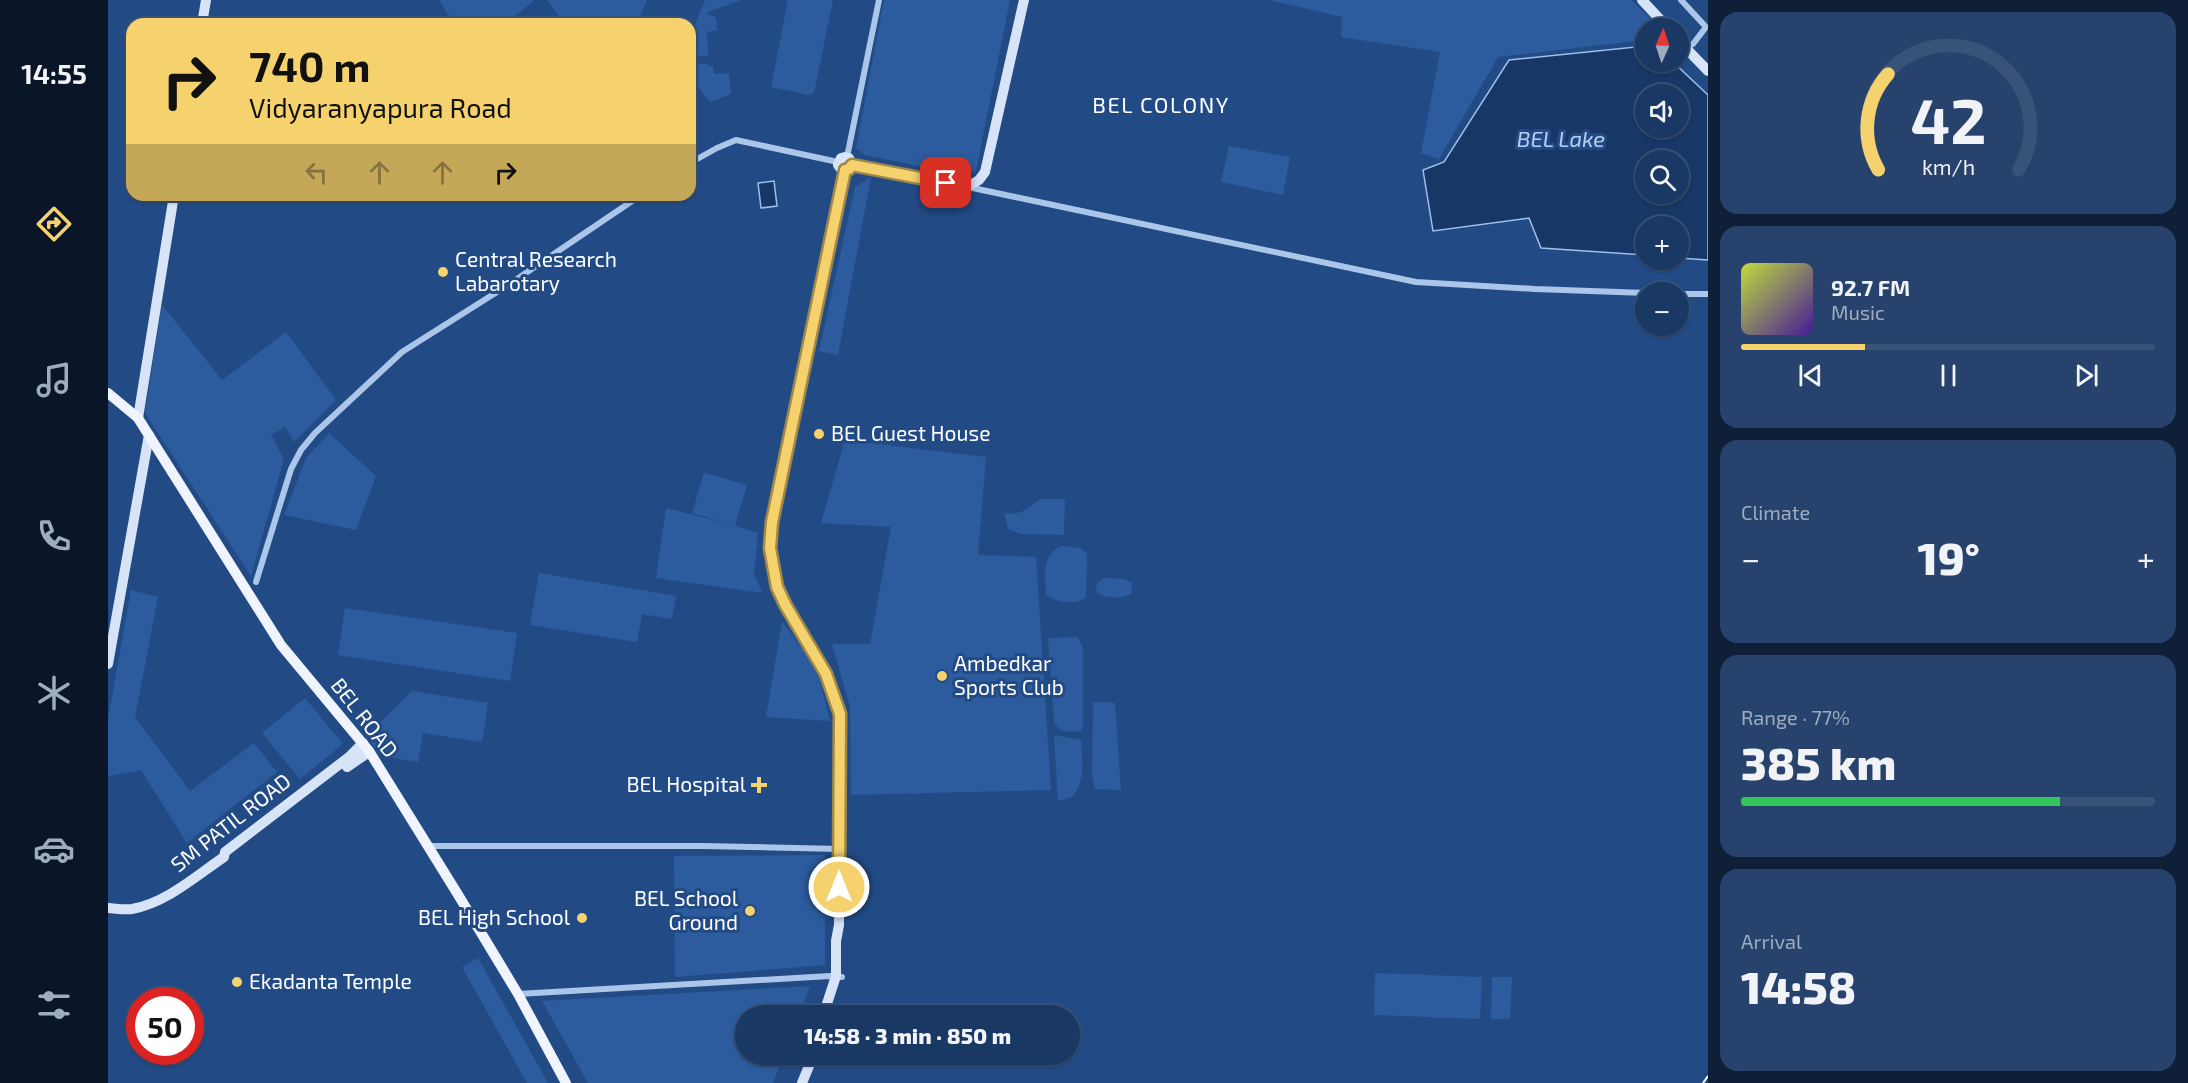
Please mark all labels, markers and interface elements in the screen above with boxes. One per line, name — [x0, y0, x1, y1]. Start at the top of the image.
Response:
north arrow — [1635, 18, 1689, 72]
map controls — [1635, 18, 1689, 336]
text: 740 m — [249, 40, 371, 90]
icon: right — [150, 42, 228, 120]
text: 14:55 — [21, 57, 87, 89]
text: 42 — [1910, 82, 1986, 157]
button: sound — [1635, 84, 1689, 138]
text: Vidyaranyapura Road — [249, 91, 512, 123]
district label: BEL COLONY — [1092, 91, 1230, 117]
water label: BEL Lake — [1517, 125, 1605, 151]
button: search — [1635, 150, 1689, 204]
text: km/h — [1921, 154, 1975, 179]
icon: left — [300, 156, 333, 189]
icon: ahead — [363, 156, 396, 189]
icon: ahead — [426, 156, 459, 189]
icon: right — [489, 156, 522, 189]
pin — [920, 157, 971, 208]
icon: arrive — [929, 166, 962, 199]
icon: directions — [33, 203, 75, 245]
button: + — [1635, 216, 1689, 270]
place label: Central Research Labarotary — [455, 246, 617, 295]
marker: Central Research Labarotary — [436, 265, 450, 279]
text: 92.7 FM — [1831, 274, 1910, 300]
button: − — [1635, 282, 1689, 336]
text: Music — [1831, 300, 1885, 324]
icon: music — [33, 359, 75, 401]
icon: previous — [1794, 359, 1827, 392]
icon: pause — [1932, 359, 1965, 392]
icon: next — [2070, 359, 2103, 392]
place label: BEL Guest House — [831, 420, 990, 445]
marker: BEL Guest House — [812, 427, 826, 441]
text: Climate — [1741, 500, 1810, 524]
icon: phone — [33, 515, 75, 557]
text: 19° — [1917, 530, 1980, 584]
text: − — [1741, 538, 1760, 578]
text: + — [2137, 538, 2155, 578]
place label: Ambedkar Sports Club — [954, 650, 1064, 699]
marker: Ambedkar Sports Club — [935, 669, 949, 683]
icon: climate — [33, 672, 75, 714]
street label: BEL ROAD — [326, 672, 404, 762]
text: Range · 77% — [1741, 705, 1850, 729]
text: 385 km — [1741, 735, 1896, 789]
street label: SM PATIL ROAD — [165, 767, 295, 876]
place label: BEL Hospital — [626, 771, 747, 796]
marker: BEL Hospital — [750, 776, 768, 794]
icon: car — [33, 828, 75, 870]
position arrow — [807, 855, 871, 919]
place label: BEL School Ground — [634, 885, 739, 934]
place label: BEL High School — [418, 904, 571, 929]
marker: BEL School Ground — [743, 904, 757, 918]
marker: BEL High School — [575, 911, 589, 925]
text: Arrival — [1741, 929, 1802, 953]
text: 14:58 — [1741, 959, 1856, 1013]
place label: Ekadanta Temple — [249, 968, 412, 993]
marker: Ekadanta Temple — [230, 975, 244, 989]
icon: filters — [33, 984, 75, 1026]
speed limit sign: 50 — [126, 987, 204, 1065]
text: 14:58 · 3 min · 850 m — [804, 1022, 1011, 1048]

